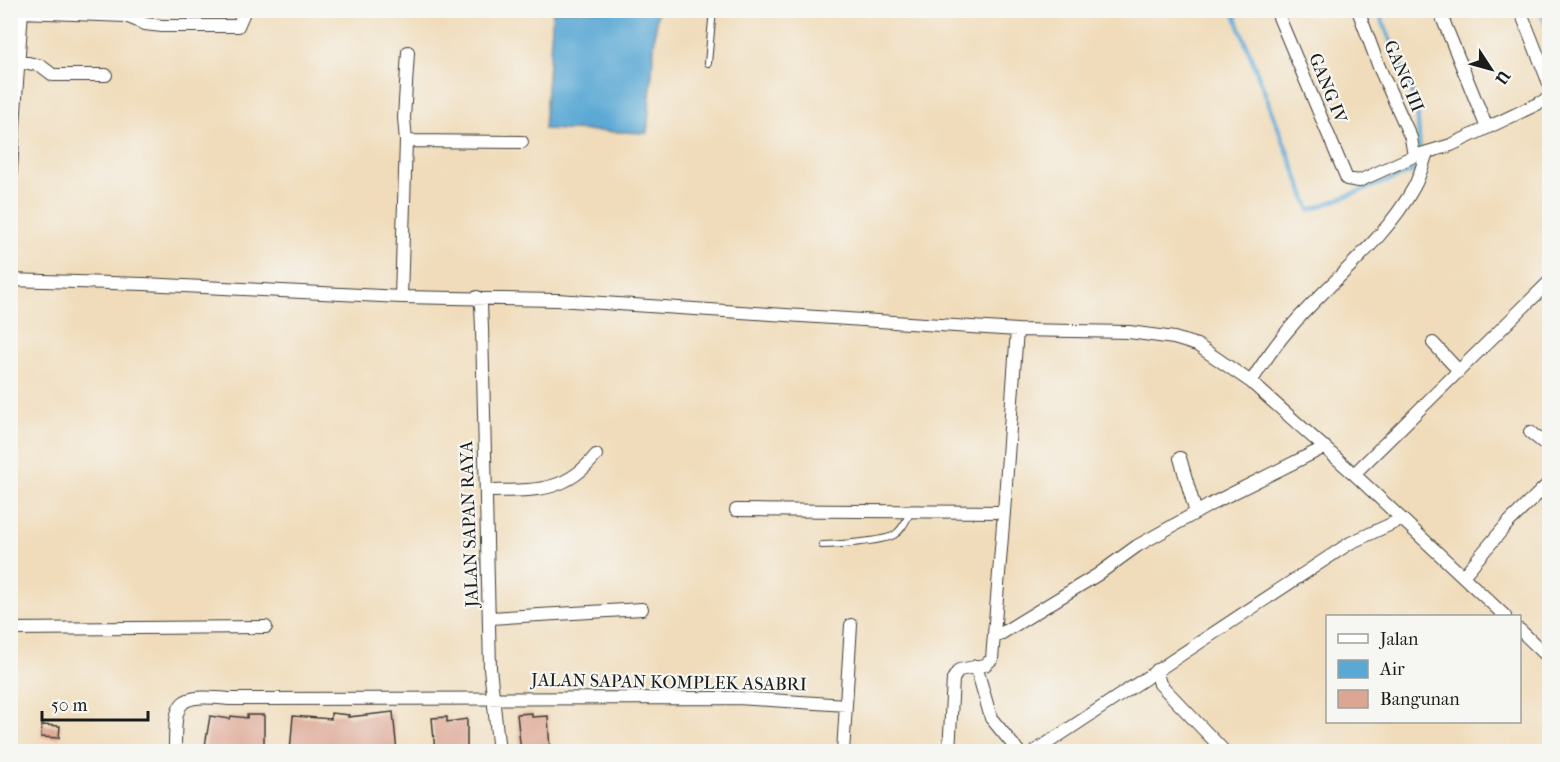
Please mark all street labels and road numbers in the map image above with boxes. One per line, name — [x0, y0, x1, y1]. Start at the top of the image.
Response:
street label: GANG III — [1379, 37, 1428, 115]
street label: GANG IV — [1304, 50, 1351, 127]
street label: JALAN SAPAN RAYA — [456, 440, 483, 610]
street label: JALAN SAPAN KOMPLEK ASABRI — [529, 670, 807, 695]

